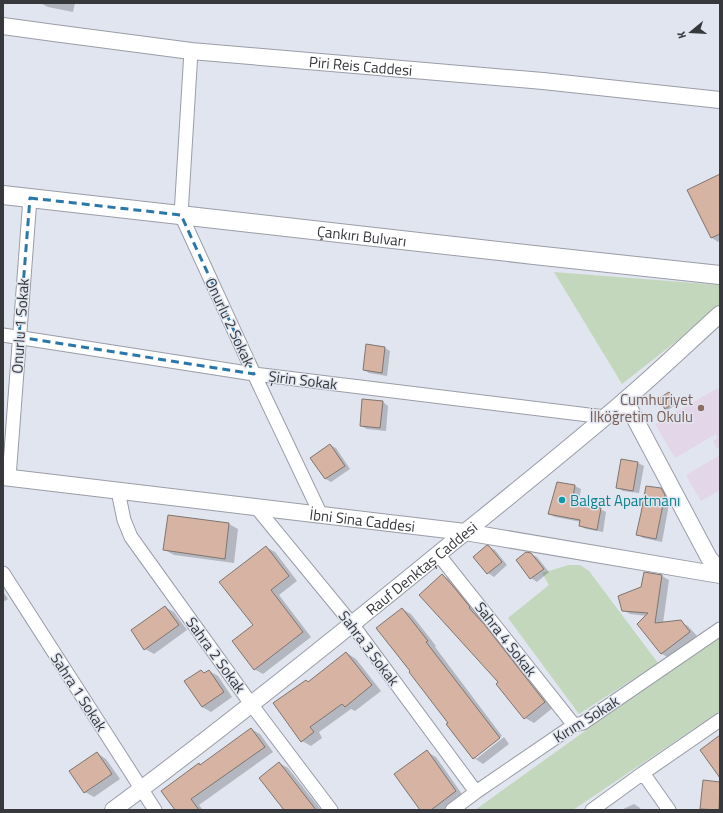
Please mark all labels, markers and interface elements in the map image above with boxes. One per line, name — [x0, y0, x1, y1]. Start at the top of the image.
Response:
north arrow — [671, 12, 711, 52]
text: K — [673, 29, 690, 41]
street label: Piri Reis Caddesi — [308, 50, 413, 81]
street label: Çankırı Bulvarı — [316, 219, 408, 252]
street label: Onurlu 2 Sokak — [199, 274, 261, 370]
street label: Onurlu 1 Sokak — [5, 278, 35, 374]
street label: Şirin Sokak — [267, 364, 339, 396]
place label: Cumhuriyet İlköğretim Okulu — [590, 388, 694, 428]
marker: Cumhuriyet İlköğretim Okulu — [696, 403, 706, 413]
place label: Balgat Apartmanı — [570, 489, 680, 512]
marker: Balgat Apartmanı — [557, 495, 567, 505]
street label: İbni Sina Caddesi — [308, 502, 416, 537]
street label: Rauf Denktaş Caddesi — [360, 515, 482, 620]
street label: Sahra 4 Sokak — [469, 597, 543, 681]
street label: Sahra 3 Sokak — [333, 605, 405, 691]
street label: Sahra 2 Sokak — [180, 612, 252, 698]
street label: Sahra 1 Sokak — [45, 648, 113, 736]
street label: Kırım Sokak — [549, 690, 623, 748]

